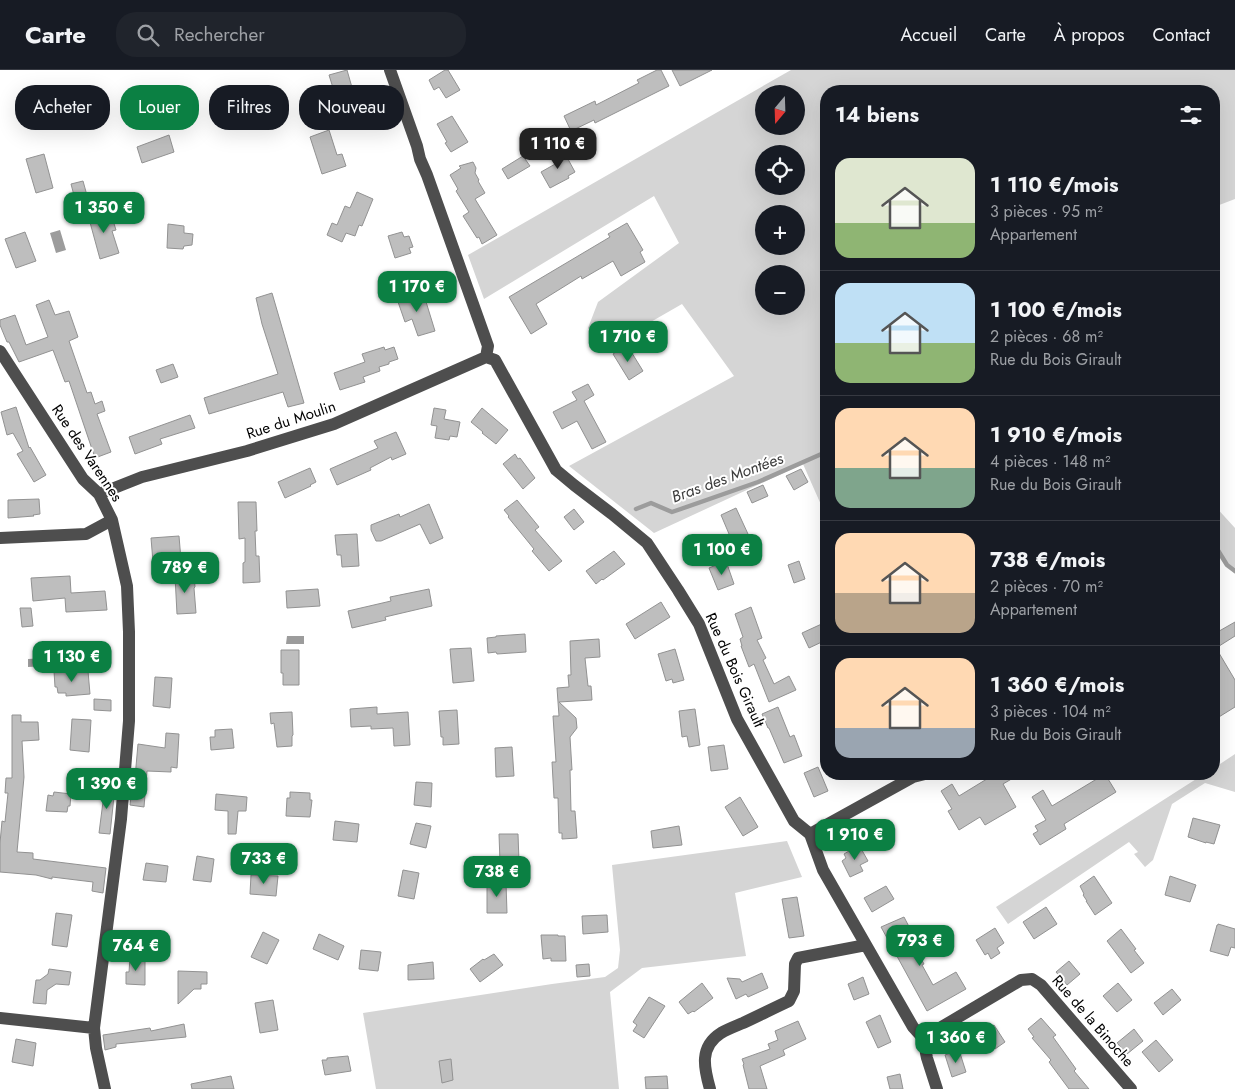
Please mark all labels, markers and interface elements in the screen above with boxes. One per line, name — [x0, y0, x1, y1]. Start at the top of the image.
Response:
search box — [116, 12, 466, 57]
text: Carte — [25, 17, 86, 52]
icon: search — [134, 21, 162, 49]
text: Rechercher — [174, 21, 265, 48]
text: Accueil — [900, 22, 957, 48]
text: Carte — [985, 22, 1026, 48]
text: À propos — [1054, 22, 1124, 48]
text: Contact — [1152, 22, 1210, 48]
chip: Acheter — [15, 85, 110, 130]
chip: Louer — [120, 85, 199, 130]
chip: Filtres — [209, 85, 289, 130]
chip: Nouveau — [299, 85, 404, 130]
north arrow — [755, 85, 805, 135]
map controls — [755, 85, 805, 315]
text: 14 biens — [835, 100, 919, 130]
icon: filters — [1177, 101, 1205, 129]
pin: 1 110 € — [512, 128, 604, 170]
text: 1 110 € — [530, 132, 586, 155]
button: locate — [755, 145, 805, 195]
text: 1 110 €/mois — [990, 170, 1119, 200]
icon: home — [875, 178, 935, 238]
pin: 1 350 € — [58, 191, 150, 234]
text: 1 350 € — [74, 196, 134, 219]
text: 3 pièces · 95 m² — [990, 200, 1103, 223]
button: + — [755, 205, 805, 255]
text: Appartement — [990, 223, 1077, 246]
button: − — [755, 265, 805, 315]
pin: 1 170 € — [371, 270, 463, 313]
text: 1 170 € — [389, 275, 445, 298]
text: 1 100 €/mois — [990, 295, 1122, 325]
icon: home — [875, 303, 935, 363]
pin: 1 710 € — [582, 320, 674, 363]
text: 1 710 € — [600, 325, 656, 348]
text: 2 pièces · 68 m² — [990, 325, 1103, 348]
text: Rue du Bois Girault — [990, 348, 1121, 371]
street label: Rue du Moulin — [243, 395, 339, 445]
street label: Rue des Varennes — [46, 400, 128, 506]
text: 1 910 €/mois — [990, 420, 1122, 450]
icon: home — [875, 428, 935, 488]
water label: Bras des Montées — [668, 446, 787, 508]
text: 4 pièces · 148 m² — [990, 450, 1110, 473]
text: Rue du Bois Girault — [990, 473, 1121, 496]
pin: 1 100 € — [676, 534, 768, 576]
text: 1 100 € — [693, 538, 751, 561]
text: 738 €/mois — [990, 545, 1105, 575]
pin: 789 € — [150, 552, 220, 594]
icon: home — [875, 553, 935, 613]
text: 789 € — [162, 556, 208, 579]
text: 2 pièces · 70 m² — [990, 575, 1103, 598]
text: Appartement — [990, 598, 1077, 621]
street label: Rue du Bois Girault — [700, 609, 770, 731]
pin: 1 130 € — [26, 640, 118, 683]
text: 1 130 € — [44, 645, 100, 668]
text: 1 360 €/mois — [990, 670, 1124, 700]
icon: home — [875, 678, 935, 738]
text: 3 pièces · 104 m² — [990, 700, 1111, 723]
text: Rue du Bois Girault — [990, 723, 1121, 746]
pin: 1 390 € — [61, 768, 153, 810]
text: 1 390 € — [77, 772, 137, 795]
pin: 1 910 € — [809, 818, 901, 861]
text: 1 910 € — [826, 823, 884, 846]
pin: 733 € — [229, 842, 299, 885]
text: 733 € — [242, 847, 286, 870]
pin: 738 € — [462, 856, 532, 898]
text: 738 € — [475, 860, 519, 883]
pin: 793 € — [885, 924, 955, 967]
text: 793 € — [897, 929, 943, 952]
pin: 764 € — [101, 930, 171, 972]
text: 764 € — [113, 934, 159, 957]
street label: Rue de la Binoche — [1047, 970, 1139, 1072]
pin: 1 360 € — [910, 1022, 1002, 1064]
text: 1 360 € — [926, 1026, 986, 1049]

